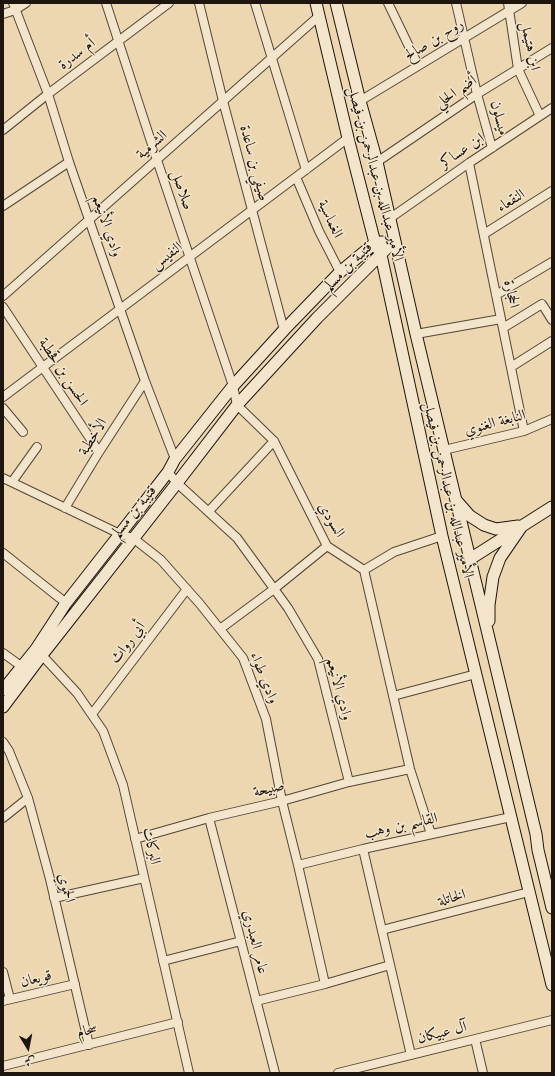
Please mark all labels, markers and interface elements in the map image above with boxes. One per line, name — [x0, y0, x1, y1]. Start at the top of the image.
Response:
street label: روح بن صالح — [401, 15, 467, 65]
street label: ابن هتيمل — [516, 20, 544, 72]
street label: أم سدرة — [55, 34, 99, 74]
street label: أضم الحلي — [432, 71, 480, 113]
street label: الأمير عبدالله بن عبدالرحمن بن فيصل — [343, 85, 407, 263]
street label: ميسلون — [486, 99, 512, 137]
street label: صيفي بن ساعدة — [235, 123, 273, 203]
street label: الشرمية — [133, 127, 171, 163]
street label: ابن عساكر — [436, 129, 488, 173]
street label: صلاصل — [167, 168, 197, 212]
street label: النقعاء — [494, 185, 528, 217]
street label: وادي الأنيعم — [88, 193, 126, 259]
street label: الغماسية — [313, 197, 347, 241]
street label: النفيس — [148, 238, 186, 274]
street label: قتيبة بن مسلم — [320, 239, 376, 295]
street label: الحجارة — [499, 278, 523, 310]
street label: الحسن بن قحطبة — [34, 335, 92, 409]
street label: الأمير عبدالله بن عبدالرحمن بن فيصل — [419, 400, 477, 580]
street label: النابغة الغنوي — [462, 406, 528, 440]
street label: الأخطبة — [75, 415, 111, 459]
street label: قتيبة بن مسلم — [107, 482, 161, 542]
street label: السودي — [314, 499, 348, 541]
street label: أبي رواث — [106, 618, 150, 668]
street label: وادي طواء — [245, 649, 283, 707]
street label: وادي الأنيعم — [322, 656, 356, 722]
street label: صبيحة — [252, 776, 286, 802]
street label: القاسم بن وهب — [363, 809, 439, 843]
street label: البركات — [138, 826, 164, 866]
street label: الحموي — [54, 871, 78, 905]
street label: الخاتلة — [436, 886, 468, 910]
street label: عامر العبدري — [238, 908, 272, 976]
street label: قويعان — [18, 966, 54, 992]
street label: آل عبيكان — [415, 1018, 469, 1048]
street label: سحام — [75, 1020, 99, 1042]
north arrow — [8, 1028, 48, 1068]
text: ش — [24, 1054, 37, 1067]

